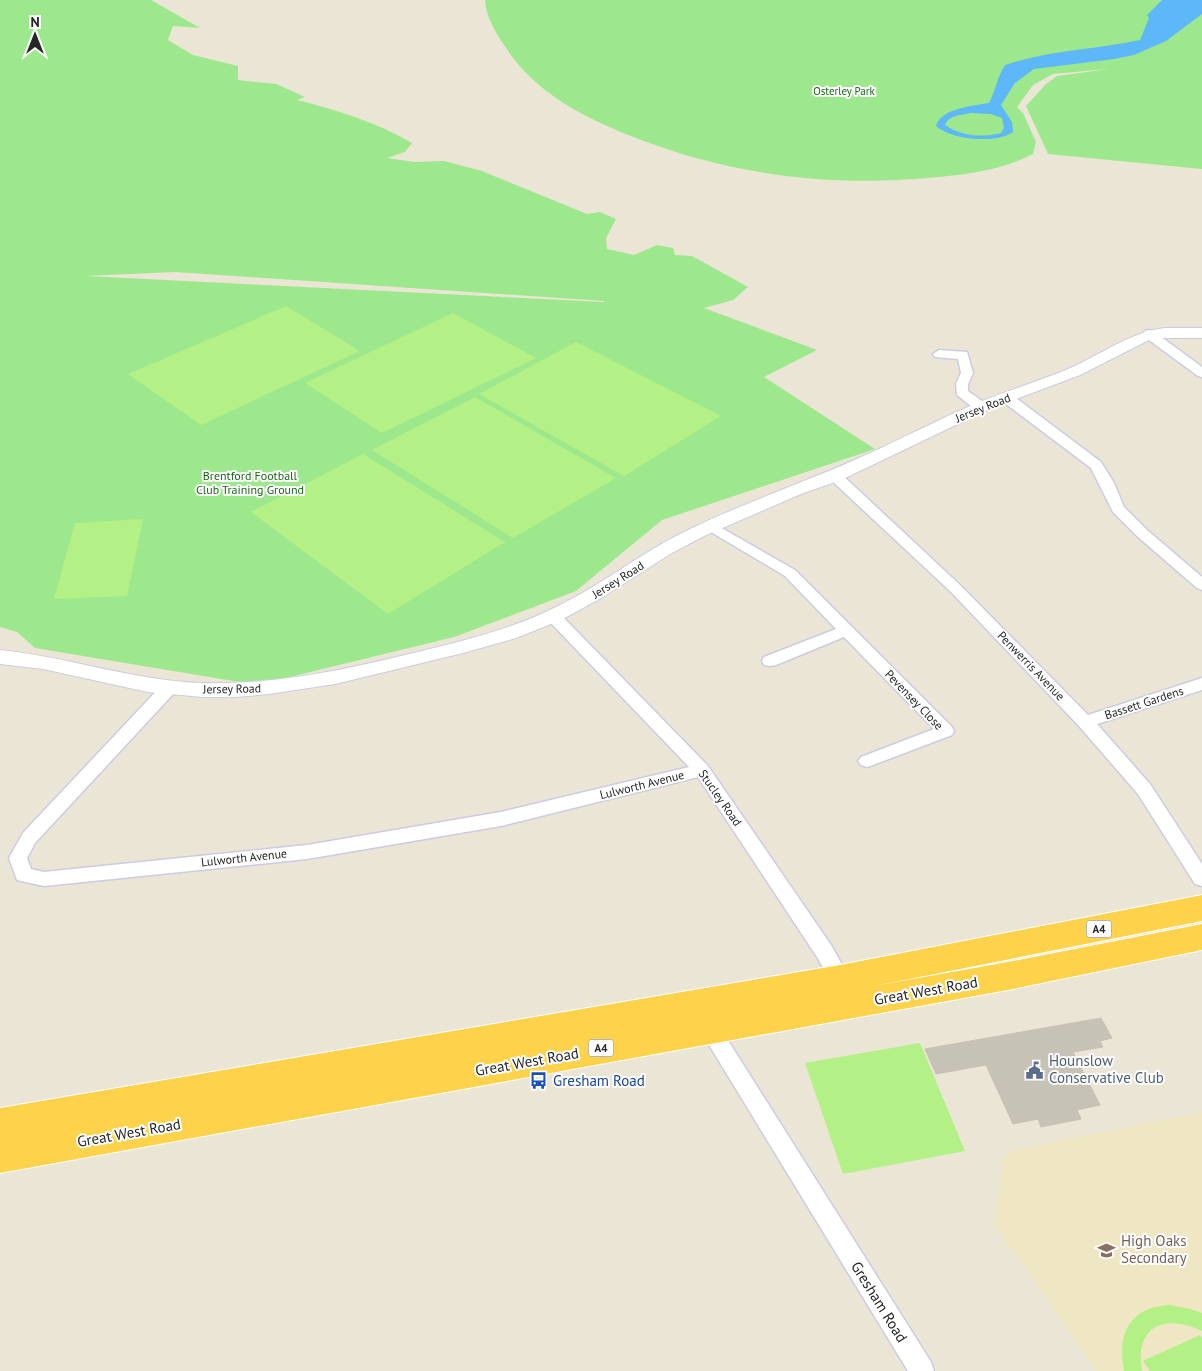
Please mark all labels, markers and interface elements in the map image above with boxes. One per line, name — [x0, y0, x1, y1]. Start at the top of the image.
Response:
north arrow — [10, 10, 60, 60]
text: N — [30, 13, 40, 31]
park label: Osterley Park — [813, 84, 876, 98]
street label: Jersey Road — [952, 390, 1013, 426]
park label: Brentford Football Club Training Ground — [196, 468, 304, 497]
street label: Jersey Road — [588, 558, 646, 602]
street label: Penwerris Avenue — [995, 628, 1068, 703]
street label: Pevensey Close — [882, 667, 947, 733]
street label: Jersey Road — [202, 680, 261, 697]
street label: Bassett Gardens — [1103, 683, 1185, 722]
street label: Lulworth Avenue — [598, 767, 686, 802]
street label: Stucley Road — [695, 767, 745, 829]
street label: Lulworth Avenue — [200, 846, 288, 869]
road number: A4 — [1086, 921, 1112, 938]
street label: Great West Road — [873, 972, 979, 1009]
road number: A4 — [588, 1040, 614, 1056]
street label: Great West Road — [474, 1043, 580, 1080]
place label: Hounslow Conservative Club — [1049, 1051, 1164, 1087]
public building icon: Hounslow Conservative Club — [1025, 1060, 1045, 1080]
bus stop icon: Gresham Road — [529, 1071, 549, 1091]
place label: Gresham Road — [553, 1071, 645, 1090]
street label: Great West Road — [76, 1114, 182, 1151]
place label: High Oaks Secondary — [1121, 1231, 1187, 1267]
school or university icon: High Oaks Secondary — [1097, 1240, 1117, 1260]
street label: Gresham Road — [847, 1258, 912, 1346]

